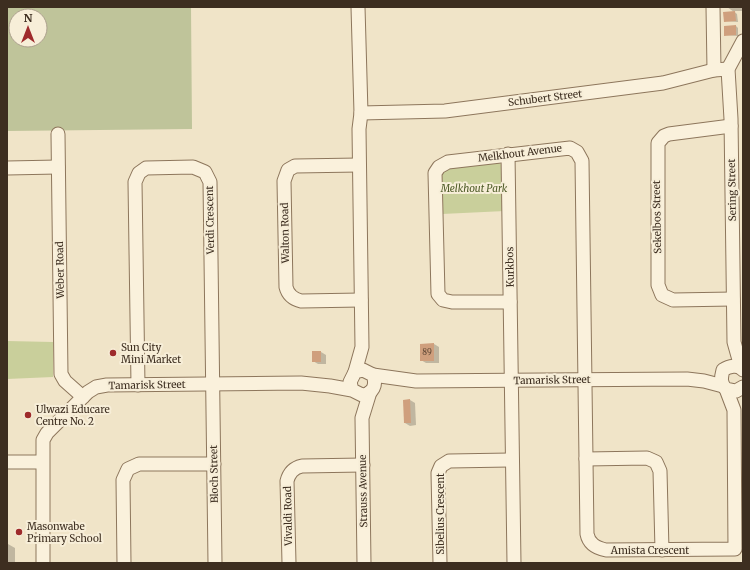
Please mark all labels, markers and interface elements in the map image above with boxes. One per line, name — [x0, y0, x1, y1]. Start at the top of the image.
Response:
north arrow — [8, 8, 48, 48]
text: N — [24, 11, 33, 25]
street label: Schubert Street — [507, 87, 583, 109]
street label: Melkhout Avenue — [477, 141, 563, 165]
street label: Sering Street — [725, 159, 739, 221]
street label: Sekelbos Street — [650, 180, 664, 254]
park label: Melkhout Park — [440, 182, 508, 195]
street label: Verdi Crescent — [203, 185, 217, 255]
street label: Walton Road — [278, 203, 292, 264]
street label: Weber Road — [53, 241, 67, 300]
street label: Kurkbos — [503, 247, 517, 287]
place label: Sun City Mini Market — [121, 341, 181, 366]
house number: 89 — [422, 347, 432, 357]
marker: Sun City Mini Market — [108, 348, 118, 358]
street label: Tamarisk Street — [513, 373, 591, 387]
street label: Tamarisk Street — [108, 378, 186, 392]
place label: Ulwazi Educare Centre No. 2 — [36, 403, 110, 428]
marker: Ulwazi Educare Centre No. 2 — [23, 410, 33, 420]
street label: Bloch Street — [207, 445, 221, 503]
street label: Strauss Avenue — [356, 454, 370, 528]
street label: Sibelius Crescent — [434, 473, 447, 555]
street label: Vivaldi Road — [281, 486, 295, 547]
place label: Masonwabe Primary School — [27, 520, 102, 545]
marker: Masonwabe Primary School — [14, 527, 24, 537]
street label: Amista Crescent — [610, 544, 689, 557]

